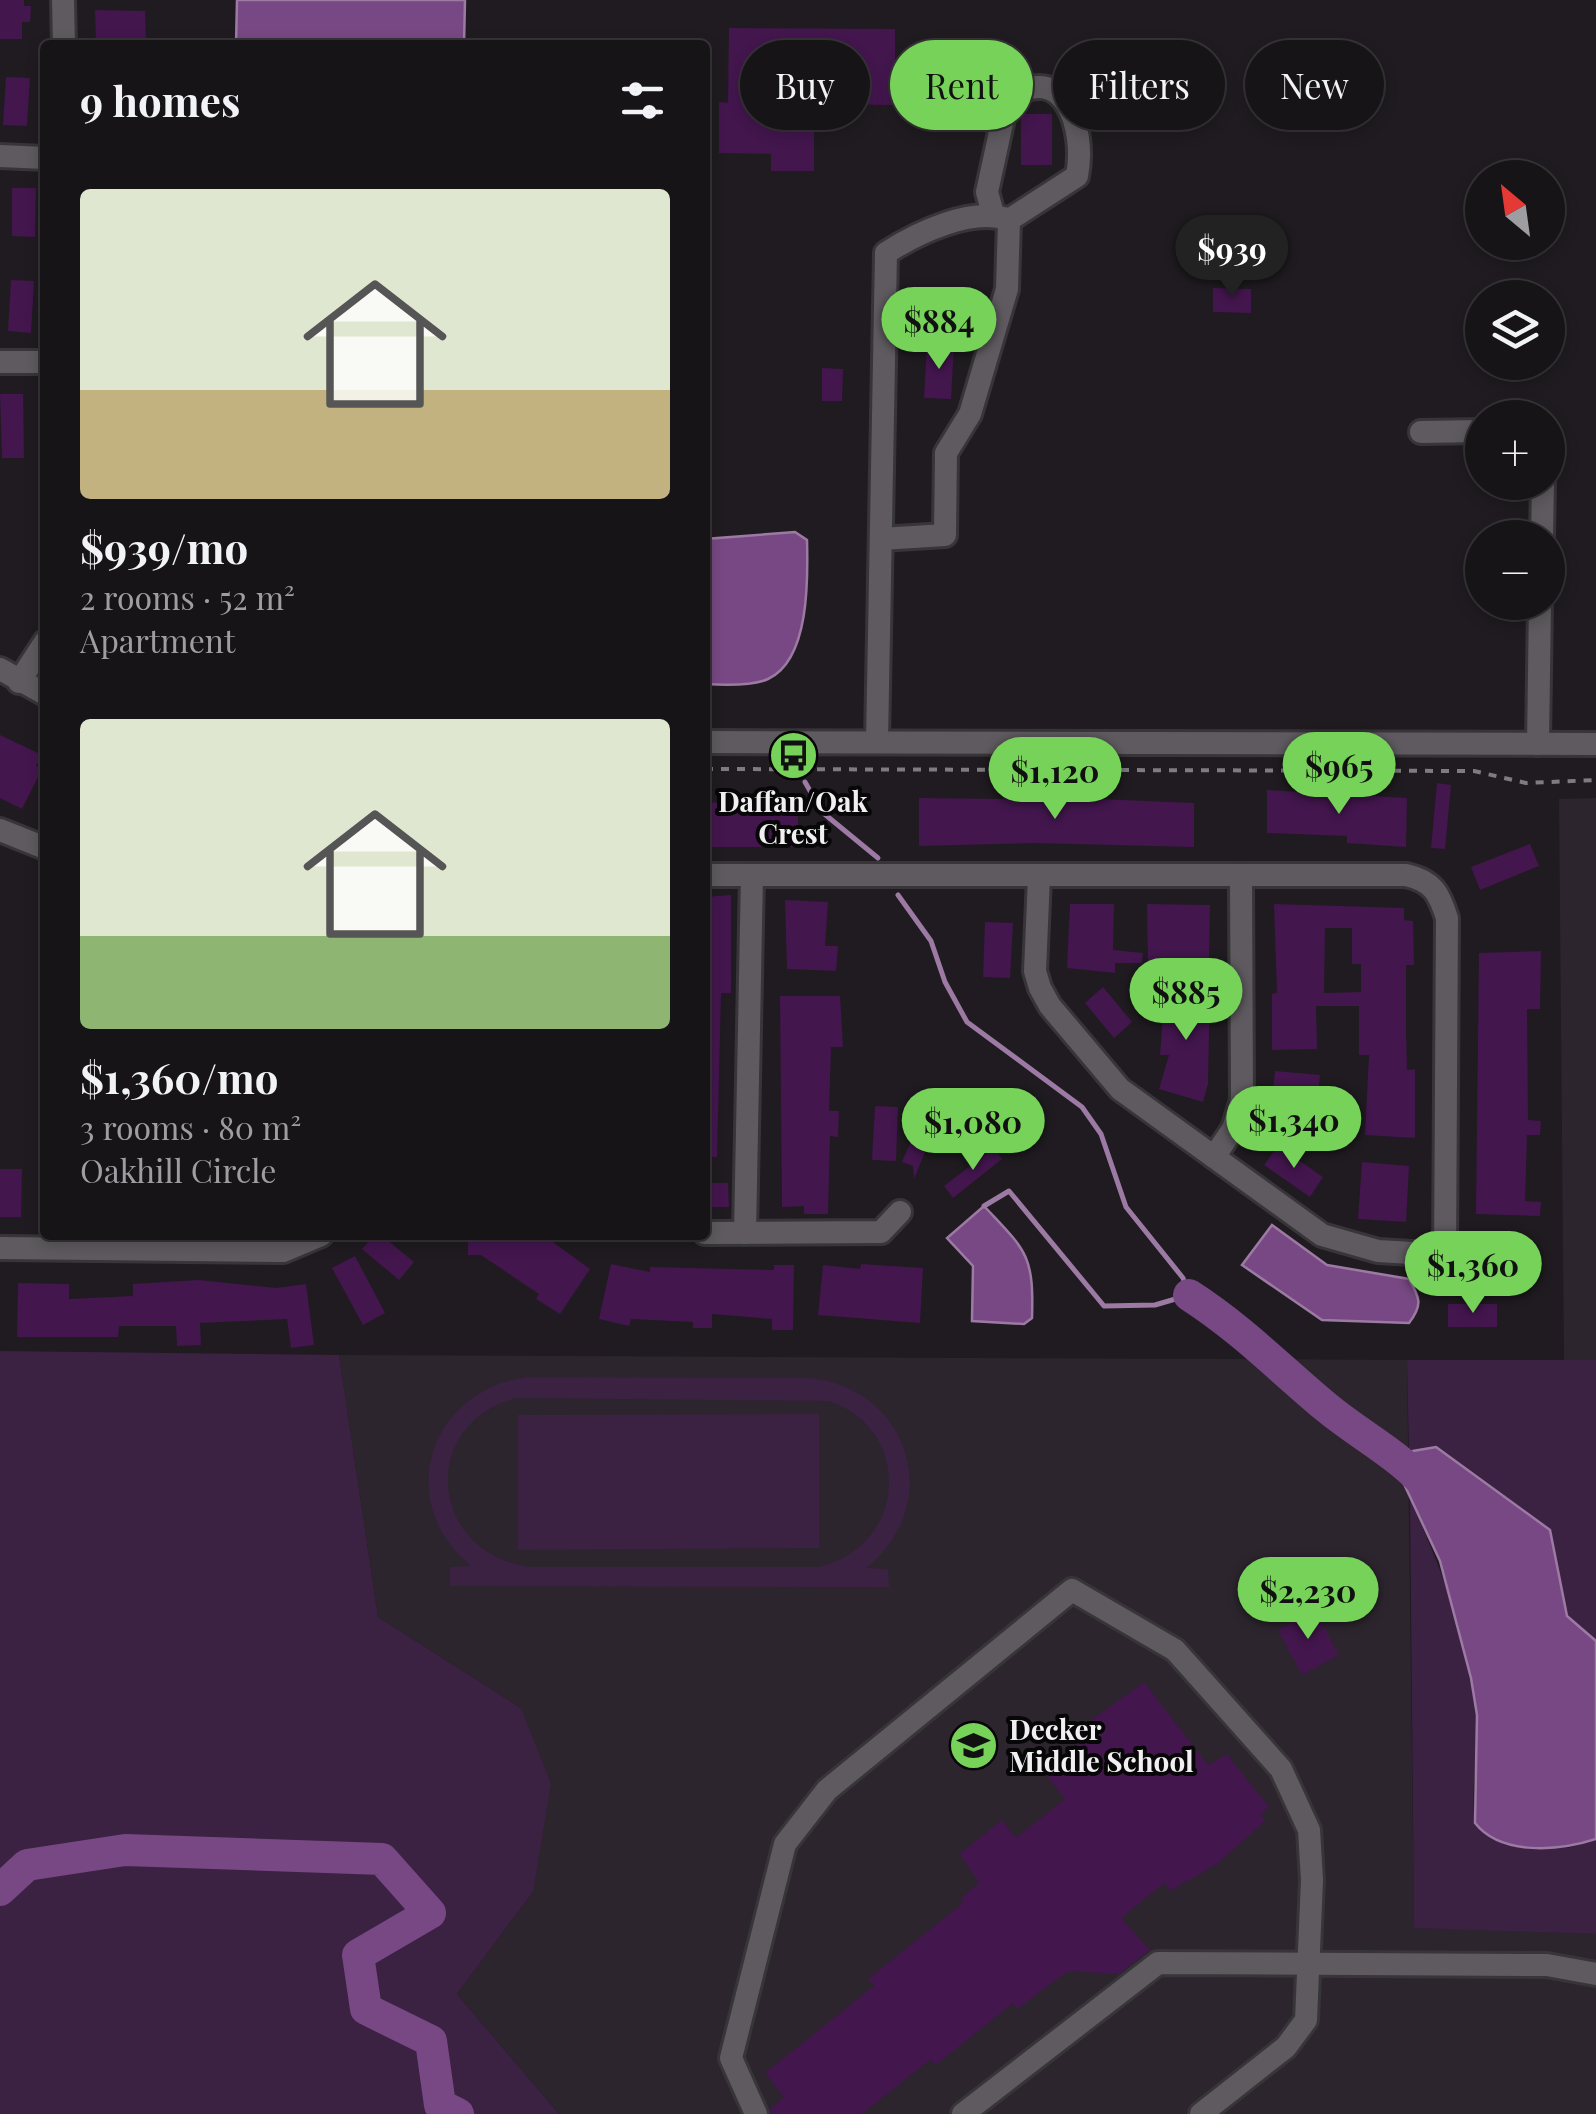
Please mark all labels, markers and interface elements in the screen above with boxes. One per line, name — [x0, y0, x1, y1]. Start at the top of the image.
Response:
chip: Buy — [740, 40, 870, 130]
chip: Rent — [890, 40, 1033, 130]
chip: Filters — [1053, 40, 1225, 130]
chip: New — [1245, 40, 1384, 130]
text: 9 homes — [80, 72, 240, 128]
icon: filters — [615, 73, 670, 128]
north arrow — [1465, 160, 1565, 260]
map controls — [1465, 160, 1565, 620]
pin: $939 — [1173, 215, 1291, 300]
text: $939 — [1197, 226, 1267, 269]
icon: home — [285, 254, 465, 434]
button: layers — [1465, 280, 1565, 380]
pin: $884 — [880, 287, 998, 372]
text: $884 — [903, 298, 975, 341]
button: + — [1465, 400, 1565, 500]
text: $939/mo — [80, 519, 248, 575]
button: − — [1465, 520, 1565, 620]
text: 2 rooms · 52 m² — [80, 575, 295, 618]
text: Apartment — [80, 618, 235, 661]
bus stop icon: Daffan/Oak Crest — [767, 729, 819, 781]
pin: $965 — [1280, 732, 1398, 817]
pin: $1,120 — [974, 737, 1136, 822]
text: $965 — [1305, 743, 1373, 786]
text: $1,120 — [1011, 748, 1099, 791]
place label: Daffan/Oak Crest — [718, 782, 869, 851]
icon: home — [285, 784, 465, 964]
pin: $885 — [1127, 958, 1245, 1043]
text: $885 — [1152, 969, 1220, 1012]
text: $1,360/mo — [80, 1049, 279, 1105]
pin: $1,340 — [1213, 1086, 1375, 1171]
pin: $1,080 — [892, 1088, 1054, 1173]
text: $1,340 — [1248, 1097, 1340, 1140]
text: $1,080 — [924, 1099, 1022, 1142]
text: 3 rooms · 80 m² — [80, 1105, 301, 1148]
text: Oakhill Circle — [80, 1148, 276, 1191]
pin: $1,360 — [1392, 1231, 1554, 1316]
text: $1,360 — [1427, 1242, 1519, 1285]
pin: $2,230 — [1227, 1557, 1389, 1642]
text: $2,230 — [1260, 1568, 1356, 1611]
place label: Decker Middle School — [1009, 1710, 1194, 1779]
school or university icon: Decker Middle School — [948, 1720, 1000, 1772]

